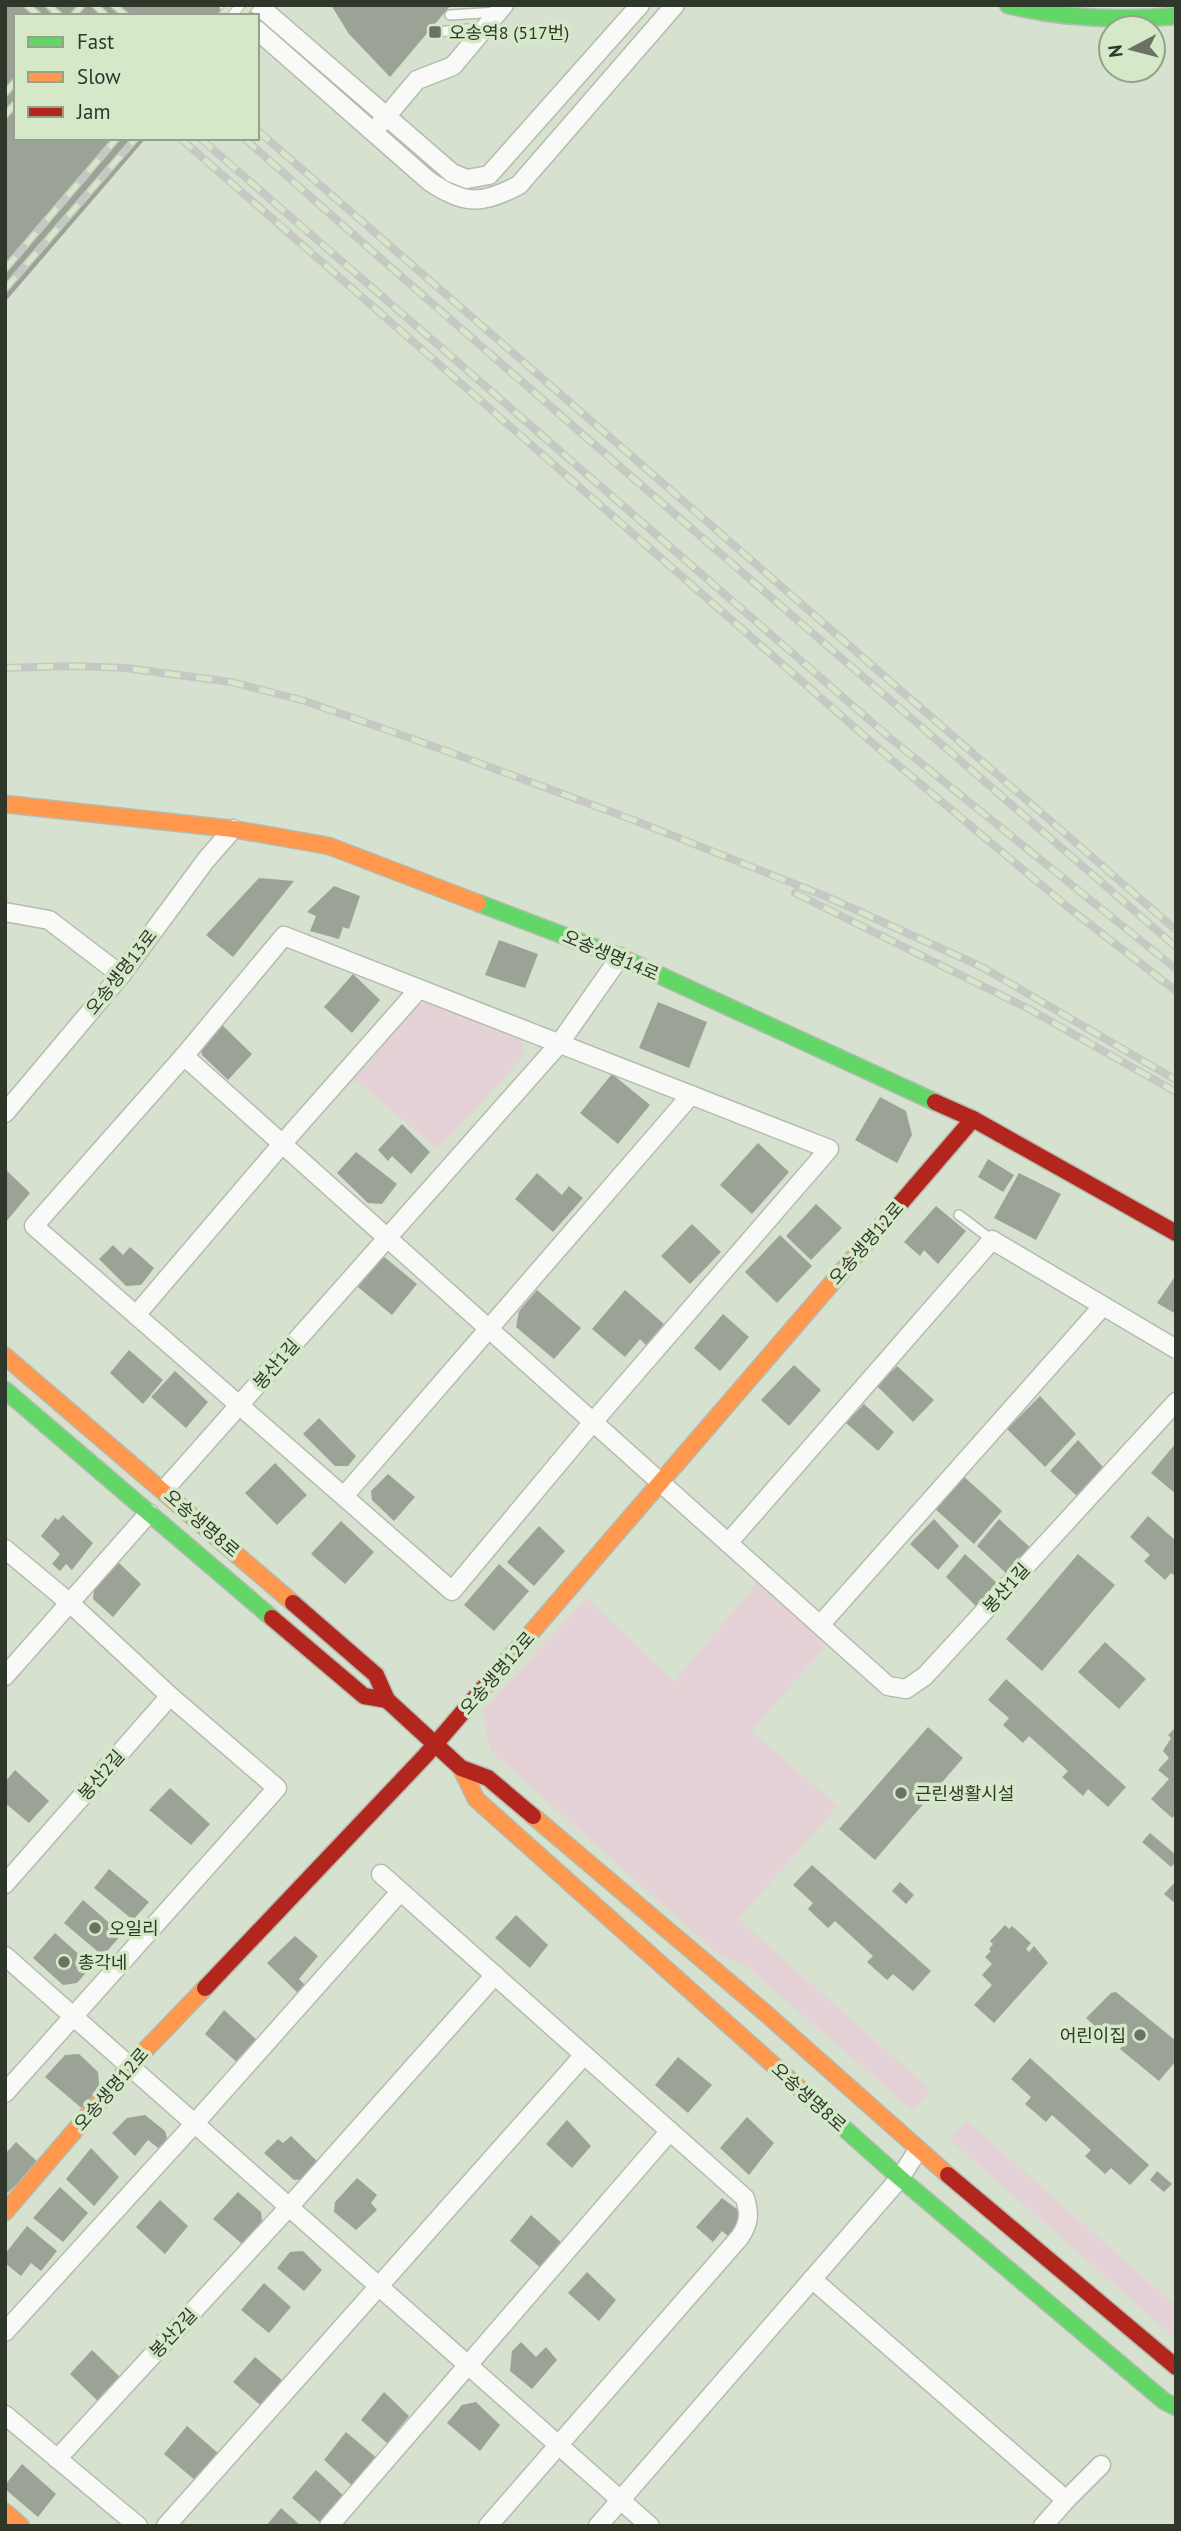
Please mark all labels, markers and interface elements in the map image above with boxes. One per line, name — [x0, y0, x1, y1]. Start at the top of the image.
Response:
legend — [14, 14, 259, 140]
north arrow — [1097, 14, 1167, 84]
place label: 오송역8 (517번) — [449, 21, 569, 44]
marker: 오송역8 (517번) — [427, 24, 443, 40]
text: Fast — [77, 28, 114, 55]
text: N — [1102, 43, 1128, 59]
text: Slow — [77, 63, 121, 90]
text: Jam — [76, 98, 111, 125]
street label: 오송생명14로 — [559, 924, 663, 986]
street label: 오송생명13로 — [80, 925, 162, 1019]
street label: 오송생명12로 — [824, 1197, 908, 1289]
street label: 봉산1길 — [248, 1334, 304, 1394]
street label: 오송생명8로 — [160, 1484, 244, 1562]
street label: 봉산1길 — [978, 1558, 1034, 1618]
street label: 오송생명12로 — [455, 1627, 539, 1719]
street label: 봉산2길 — [73, 1745, 129, 1805]
place label: 근린생활시설 — [915, 1782, 1014, 1805]
marker: 근린생활시설 — [893, 1785, 909, 1801]
place label: 오일리 — [109, 1917, 159, 1940]
marker: 오일리 — [87, 1920, 103, 1936]
place label: 총각네 — [78, 1951, 128, 1974]
marker: 총각네 — [56, 1954, 72, 1970]
place label: 어린이집 — [1060, 2024, 1126, 2047]
marker: 어린이집 — [1132, 2027, 1148, 2043]
street label: 오송생명12로 — [69, 2043, 153, 2135]
street label: 오송생명8로 — [767, 2057, 851, 2137]
street label: 봉산2길 — [144, 2303, 202, 2363]

